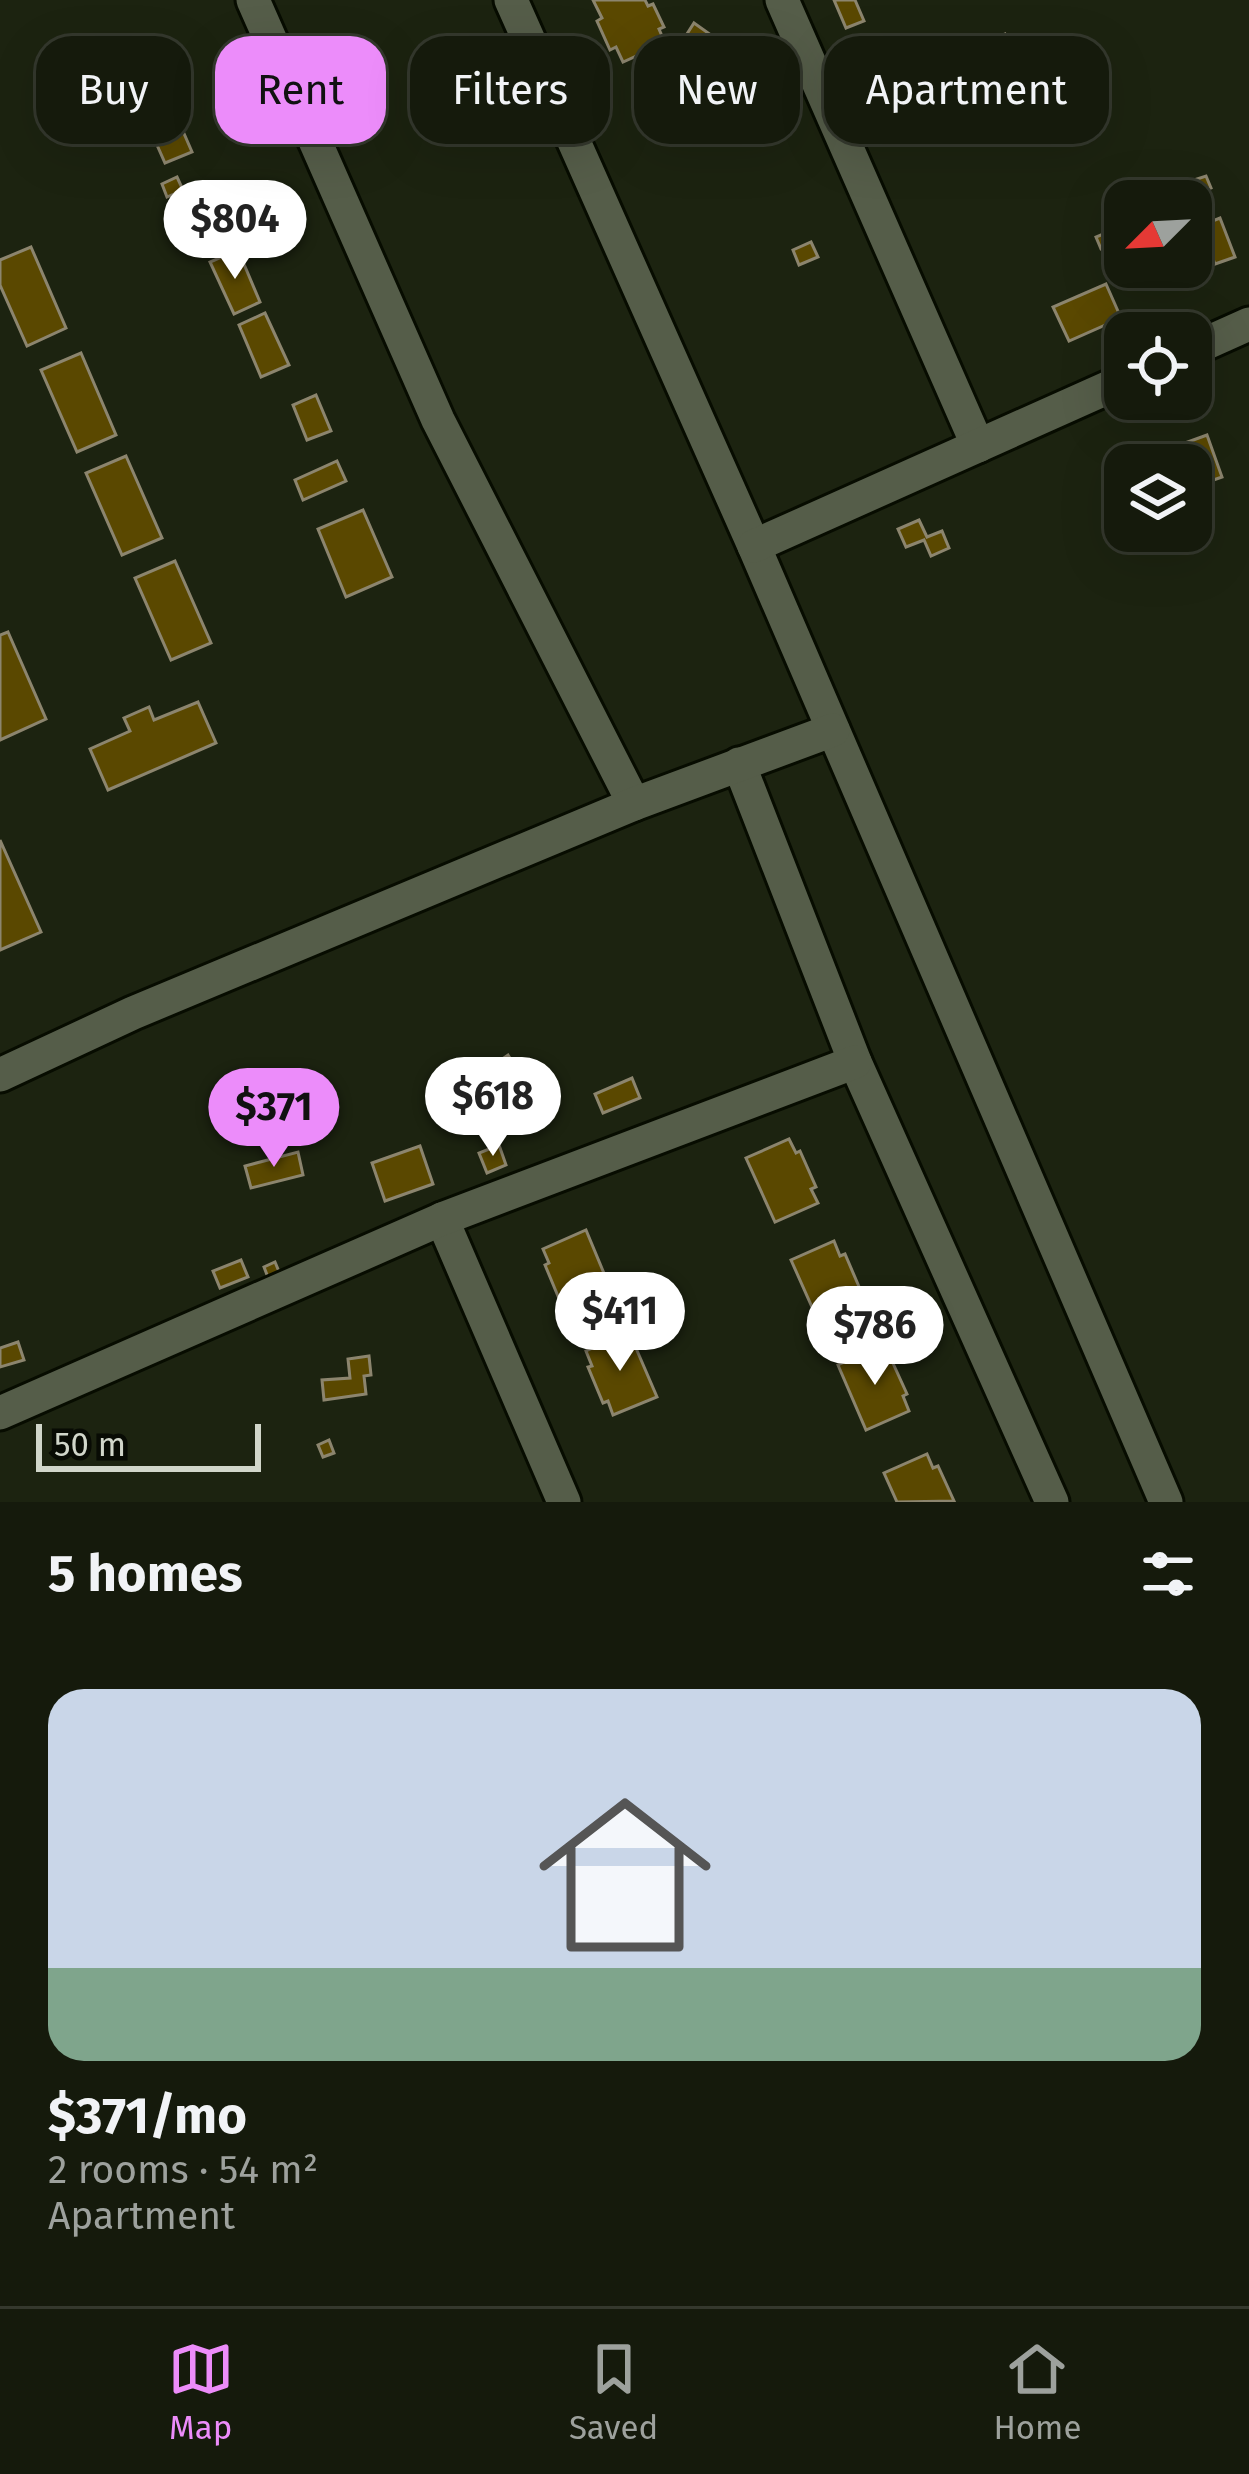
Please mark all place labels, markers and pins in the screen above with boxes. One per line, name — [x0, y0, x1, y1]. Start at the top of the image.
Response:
pin: $804 — [164, 180, 306, 282]
pin: $618 — [422, 1057, 564, 1159]
pin: $371 — [203, 1068, 345, 1170]
pin: $411 — [549, 1272, 691, 1374]
pin: $786 — [804, 1286, 946, 1388]

